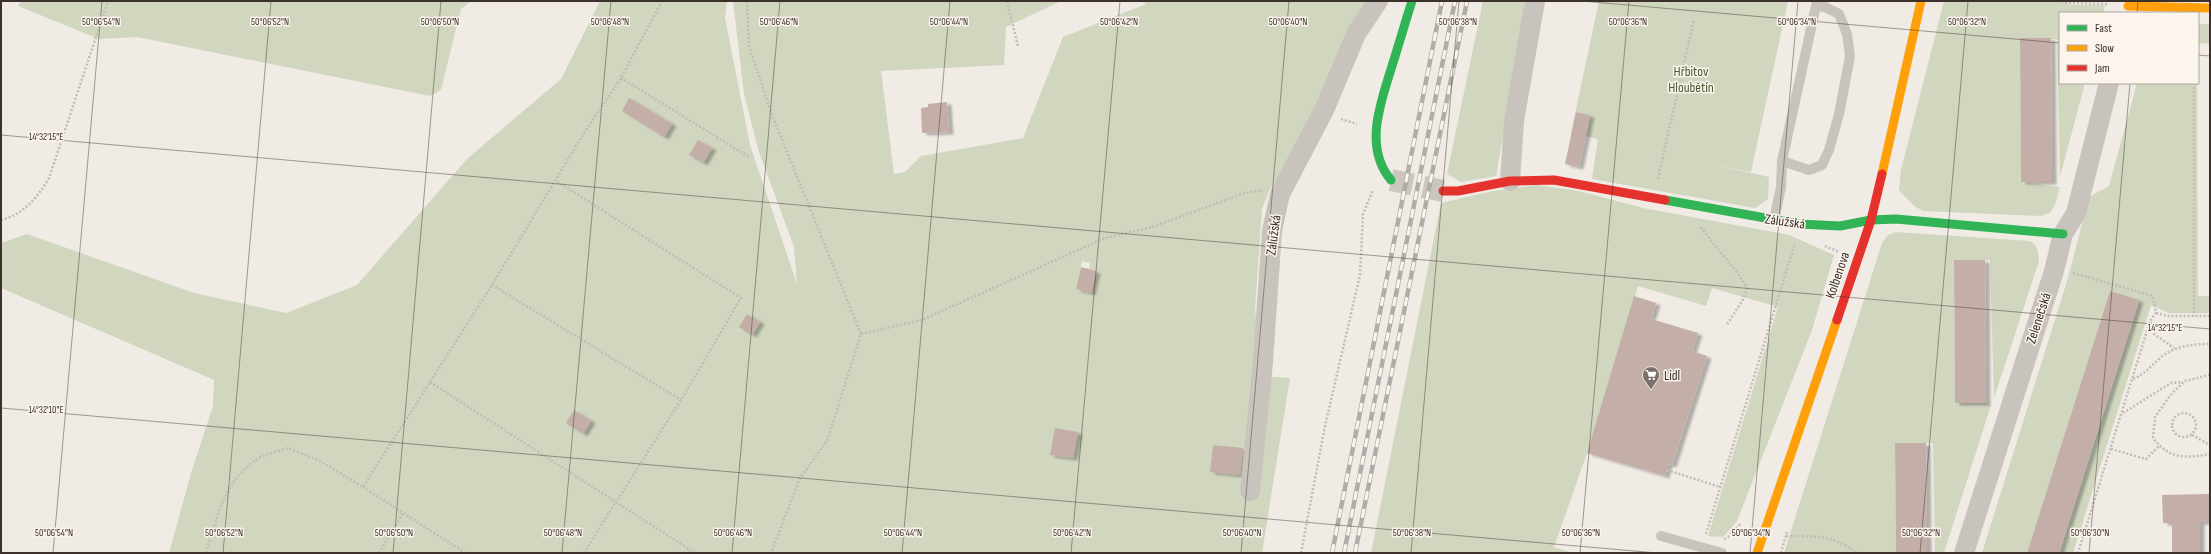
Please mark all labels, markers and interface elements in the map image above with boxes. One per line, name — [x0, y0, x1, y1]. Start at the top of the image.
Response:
legend — [2059, 12, 2199, 84]
text: 50°06'54"N — [82, 16, 120, 28]
text: 50°06'52"N — [251, 16, 289, 28]
text: 50°06'50"N — [421, 16, 459, 28]
text: 50°06'48"N — [591, 16, 629, 28]
text: 50°06'46"N — [760, 16, 798, 28]
text: 50°06'44"N — [930, 16, 968, 28]
text: 50°06'42"N — [1100, 16, 1138, 28]
text: 50°06'40"N — [1269, 16, 1307, 28]
text: 50°06'38"N — [1439, 16, 1477, 28]
text: 50°06'36"N — [1609, 16, 1647, 28]
text: 50°06'34"N — [1778, 16, 1816, 28]
text: 50°06'32"N — [1948, 16, 1986, 28]
text: Fast — [2095, 21, 2112, 36]
text: Slow — [2095, 41, 2114, 56]
text: Jam — [2094, 61, 2110, 76]
park label: Hřbitov Hloubětín — [1668, 63, 1714, 96]
text: 14°32'15"E — [29, 131, 63, 143]
street label: Zálužská — [1764, 210, 1806, 233]
street label: Zálužská — [1262, 214, 1285, 256]
street label: Kolbenova — [1822, 250, 1853, 301]
street label: Zelenečská — [2022, 291, 2055, 346]
text: 14°32'15"E — [2148, 322, 2182, 334]
supermarket icon: Lidl — [1641, 365, 1661, 390]
place label: Lidl — [1664, 367, 1680, 384]
text: 14°32'10"E — [28, 404, 64, 416]
text: 50°06'54"N — [35, 527, 73, 539]
text: 50°06'52"N — [205, 527, 243, 539]
text: 50°06'50"N — [375, 527, 413, 539]
text: 50°06'48"N — [544, 527, 582, 539]
text: 50°06'46"N — [714, 527, 752, 539]
text: 50°06'44"N — [884, 527, 922, 539]
text: 50°06'42"N — [1053, 527, 1091, 539]
text: 50°06'40"N — [1223, 527, 1261, 539]
text: 50°06'38"N — [1393, 527, 1431, 539]
text: 50°06'36"N — [1562, 527, 1600, 539]
text: 50°06'34"N — [1732, 527, 1770, 539]
text: 50°06'32"N — [1902, 527, 1940, 539]
text: 50°06'30"N — [2071, 527, 2109, 539]

